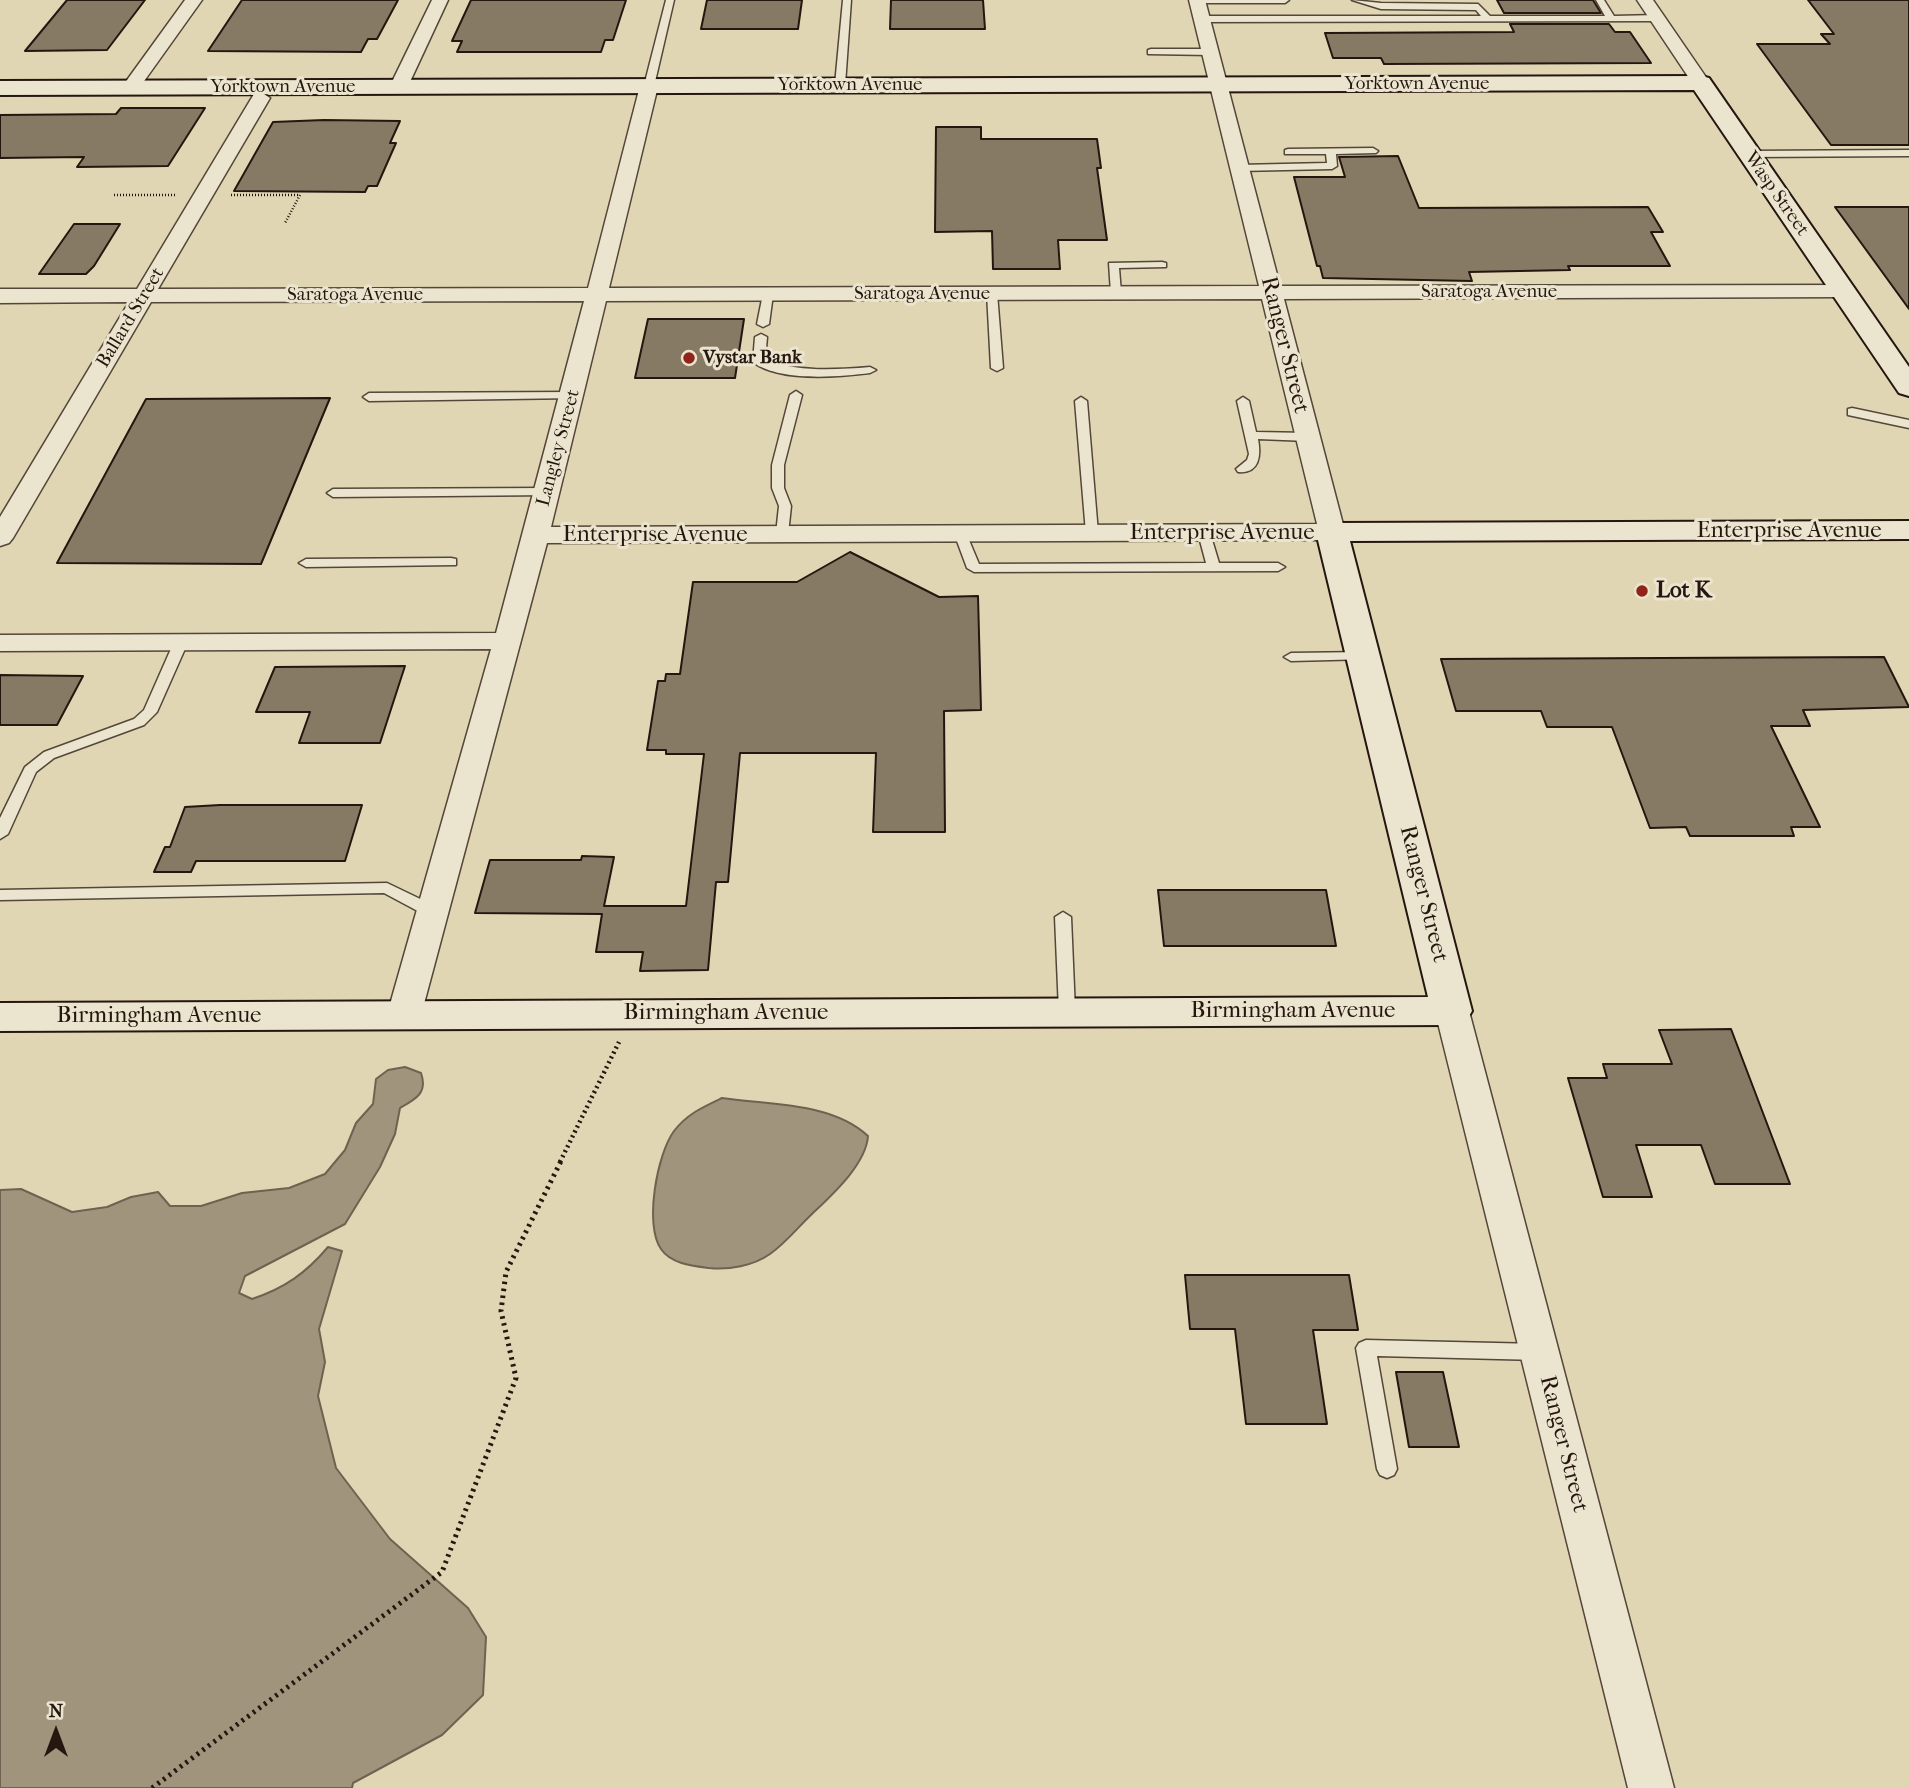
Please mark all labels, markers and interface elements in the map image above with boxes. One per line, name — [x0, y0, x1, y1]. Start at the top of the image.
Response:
street label: Yorktown Avenue — [1344, 73, 1490, 95]
street label: Yorktown Avenue — [777, 74, 923, 96]
street label: Yorktown Avenue — [210, 76, 356, 98]
street label: Wasp Street — [1739, 147, 1813, 241]
street label: Ballard Street — [92, 264, 170, 372]
street label: Ranger Street — [1254, 274, 1314, 416]
street label: Saratoga Avenue — [1421, 281, 1557, 303]
street label: Saratoga Avenue — [854, 283, 990, 305]
street label: Saratoga Avenue — [287, 284, 423, 306]
place label: Vystar Bank — [703, 347, 802, 369]
marker: Vystar Bank — [681, 350, 697, 366]
street label: Langley Street — [532, 387, 586, 509]
street label: Enterprise Avenue — [1696, 517, 1882, 545]
street label: Enterprise Avenue — [1129, 519, 1315, 547]
street label: Enterprise Avenue — [562, 521, 748, 549]
place label: Lot K — [1656, 577, 1711, 605]
marker: Lot K — [1634, 583, 1650, 599]
street label: Ranger Street — [1393, 823, 1453, 965]
street label: Birmingham Avenue — [1191, 997, 1395, 1025]
street label: Birmingham Avenue — [624, 999, 828, 1027]
street label: Birmingham Avenue — [57, 1002, 261, 1030]
street label: Ranger Street — [1533, 1373, 1593, 1515]
north arrow — [21, 1697, 91, 1767]
text: N — [49, 1700, 63, 1722]

